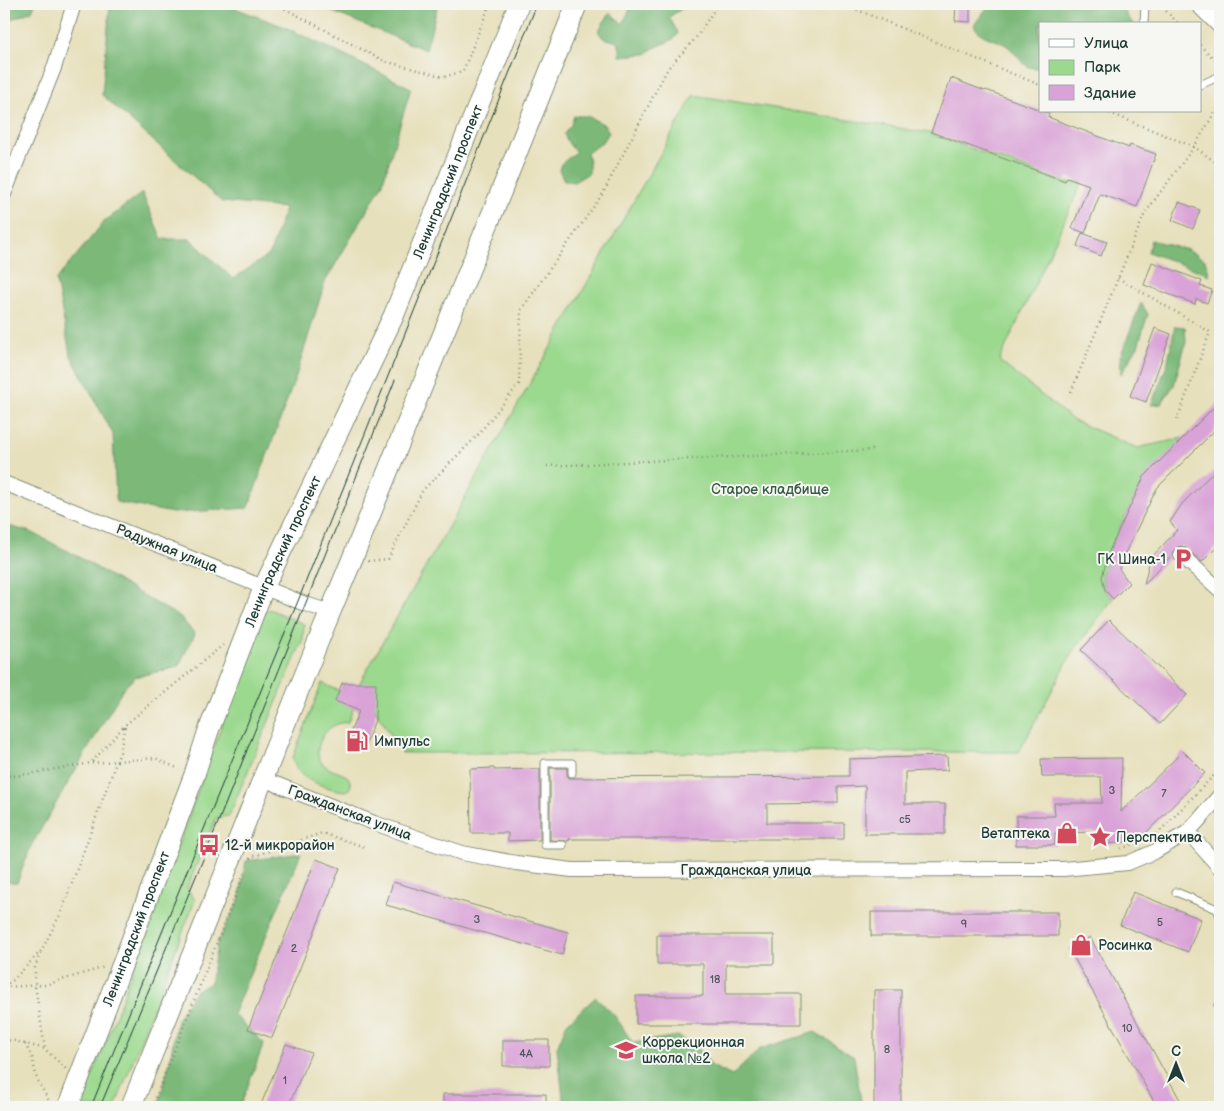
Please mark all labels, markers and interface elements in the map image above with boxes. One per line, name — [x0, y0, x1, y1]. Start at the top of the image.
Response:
legend — [1039, 22, 1202, 112]
text: Улица — [1084, 34, 1129, 53]
text: Парк — [1084, 58, 1121, 77]
text: Здание — [1084, 84, 1136, 103]
street label: Ленинградский проспект — [409, 102, 487, 262]
street label: Ленинградский проспект — [241, 473, 325, 630]
park label: Старое кладбище — [711, 481, 829, 498]
street label: Радужная улица — [113, 520, 221, 577]
parking icon: ГК Шина-1 — [1170, 546, 1196, 572]
place label: ГК Шина-1 — [1097, 551, 1166, 568]
fuel station icon: Импульс — [344, 728, 370, 754]
place label: Импульс — [374, 733, 430, 750]
street label: Гражданская улица — [286, 781, 415, 844]
house number: 3 — [1109, 784, 1116, 797]
house number: 7 — [1161, 787, 1167, 800]
house number: с5 — [899, 813, 911, 826]
shop icon: Ветаптека — [1054, 820, 1080, 846]
place icon: Перспектива — [1087, 824, 1113, 850]
place label: Ветаптека — [981, 825, 1051, 842]
place label: Перспектива — [1116, 829, 1203, 846]
bus stop icon: 12-й микрорайон — [196, 832, 222, 858]
place label: 12-й микрорайон — [225, 837, 335, 854]
street label: Ленинградский проспект — [99, 848, 174, 1010]
street label: Гражданская улица — [681, 862, 812, 879]
house number: 3 — [474, 913, 481, 926]
house number: 5 — [1157, 916, 1163, 929]
house number: 9 — [961, 918, 967, 931]
shop icon: Росинка — [1068, 932, 1094, 958]
place label: Росинка — [1098, 937, 1153, 954]
house number: 2 — [291, 942, 298, 955]
house number: 18 — [710, 973, 720, 986]
house number: 10 — [1122, 1022, 1133, 1035]
place label: Коррекционная школа №2 — [642, 1034, 745, 1067]
school or university icon: Коррекционная школа №2 — [613, 1037, 639, 1063]
north arrow — [1152, 1038, 1202, 1088]
house number: 8 — [884, 1043, 890, 1056]
text: С — [1171, 1043, 1181, 1060]
house number: 4А — [519, 1047, 533, 1060]
house number: 1 — [283, 1074, 287, 1087]

